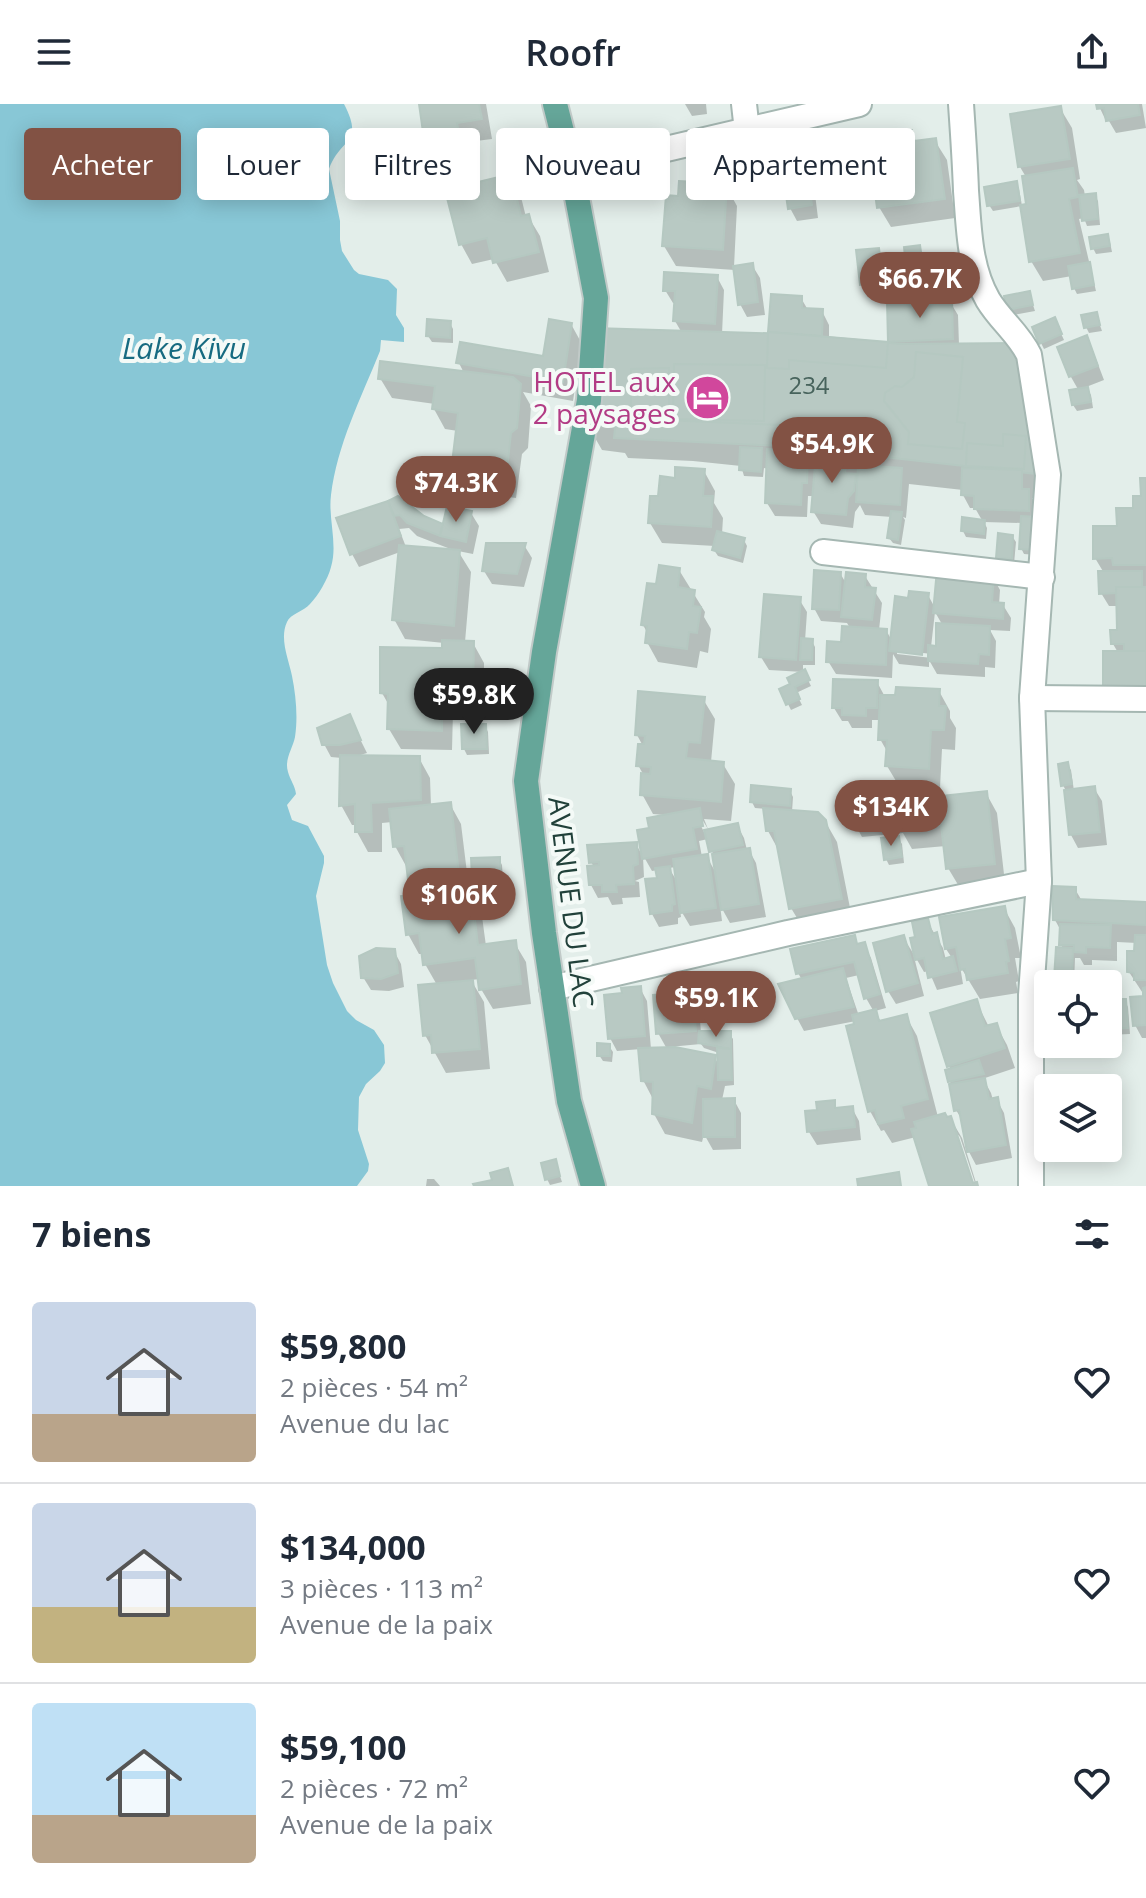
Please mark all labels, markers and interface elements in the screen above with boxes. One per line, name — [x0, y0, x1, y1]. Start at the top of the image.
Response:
text: Roofr — [525, 28, 621, 77]
icon: menu — [32, 30, 76, 74]
icon: share — [1070, 30, 1114, 74]
chip: Acheter — [24, 128, 181, 200]
chip: Louer — [197, 128, 329, 200]
chip: Filtres — [345, 128, 480, 200]
chip: Nouveau — [496, 128, 670, 200]
chip: Appartement — [686, 128, 915, 200]
pin: $66.7K — [855, 252, 985, 320]
text: $66.7K — [878, 260, 962, 296]
water label: Lake Kivu — [122, 327, 246, 368]
place label: HOTEL aux 2 paysages — [533, 362, 676, 432]
house number: 234 — [788, 368, 830, 401]
hotel icon: HOTEL aux 2 paysages — [683, 373, 731, 421]
pin: $54.9K — [767, 417, 897, 485]
text: $54.9K — [790, 425, 874, 461]
pin: $74.3K — [391, 456, 521, 524]
text: $74.3K — [414, 464, 498, 500]
pin: $59.8K — [409, 668, 539, 736]
text: $59.8K — [432, 676, 516, 712]
pin: $134K — [835, 780, 947, 848]
text: $134K — [853, 788, 929, 824]
street label: AVENUE DU LAC — [540, 794, 604, 1010]
pin: $106K — [403, 868, 515, 936]
text: $106K — [421, 876, 497, 912]
map controls — [1034, 970, 1122, 1162]
button: locate — [1034, 970, 1122, 1058]
pin: $59.1K — [651, 971, 781, 1039]
text: $59.1K — [674, 979, 758, 1015]
button: layers — [1034, 1074, 1122, 1162]
text: 7 biens — [32, 1211, 152, 1257]
icon: filters — [1070, 1212, 1114, 1256]
text: $59,800 — [280, 1323, 406, 1369]
icon: home — [96, 1334, 192, 1430]
icon: heart — [1070, 1360, 1114, 1404]
text: 2 pièces · 54 m² — [280, 1369, 468, 1405]
text: Avenue du lac — [280, 1405, 449, 1441]
text: $134,000 — [280, 1524, 426, 1570]
icon: home — [96, 1535, 192, 1631]
icon: heart — [1070, 1561, 1114, 1605]
text: 3 pièces · 113 m² — [280, 1570, 483, 1606]
text: Avenue de la paix — [280, 1606, 493, 1642]
text: $59,100 — [280, 1724, 406, 1770]
icon: home — [96, 1735, 192, 1831]
icon: heart — [1070, 1761, 1114, 1805]
text: 2 pièces · 72 m² — [280, 1770, 468, 1806]
text: Avenue de la paix — [280, 1806, 493, 1842]

